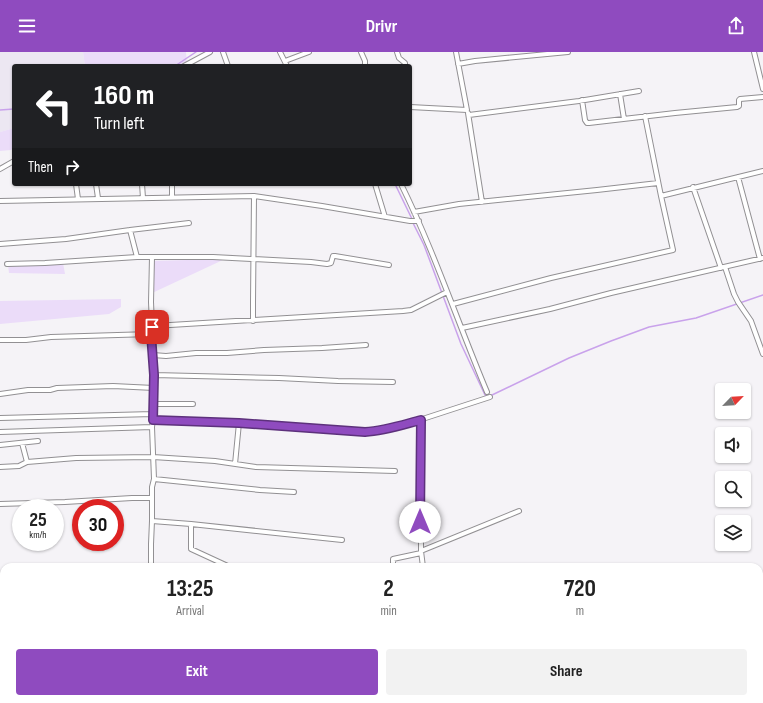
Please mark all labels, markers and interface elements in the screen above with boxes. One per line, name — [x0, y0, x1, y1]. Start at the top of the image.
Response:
icon: menu — [16, 15, 38, 37]
icon: share — [725, 15, 747, 37]
text: Drivr — [366, 16, 397, 37]
text: 160 m — [94, 79, 154, 112]
icon: left — [28, 80, 80, 132]
text: Turn left — [94, 113, 145, 134]
icon: right — [61, 156, 83, 178]
text: Then — [28, 158, 53, 177]
pin — [135, 310, 169, 344]
icon: arrive — [141, 316, 163, 338]
north arrow — [715, 383, 751, 419]
map controls — [715, 383, 751, 551]
button: sound — [715, 427, 751, 463]
button: search — [715, 471, 751, 507]
speed limit sign: 30 — [72, 499, 124, 551]
position arrow — [399, 501, 441, 543]
text: 25 — [29, 508, 47, 532]
button: layers — [715, 515, 751, 551]
text: km/h — [29, 529, 47, 541]
text: 13:25 — [167, 574, 214, 603]
text: 2 — [383, 574, 394, 603]
text: 720 — [564, 574, 596, 603]
text: Arrival — [176, 603, 204, 619]
text: min — [380, 603, 397, 619]
text: m — [576, 603, 584, 619]
button: Exit — [16, 649, 378, 695]
button: Share — [386, 649, 747, 695]

